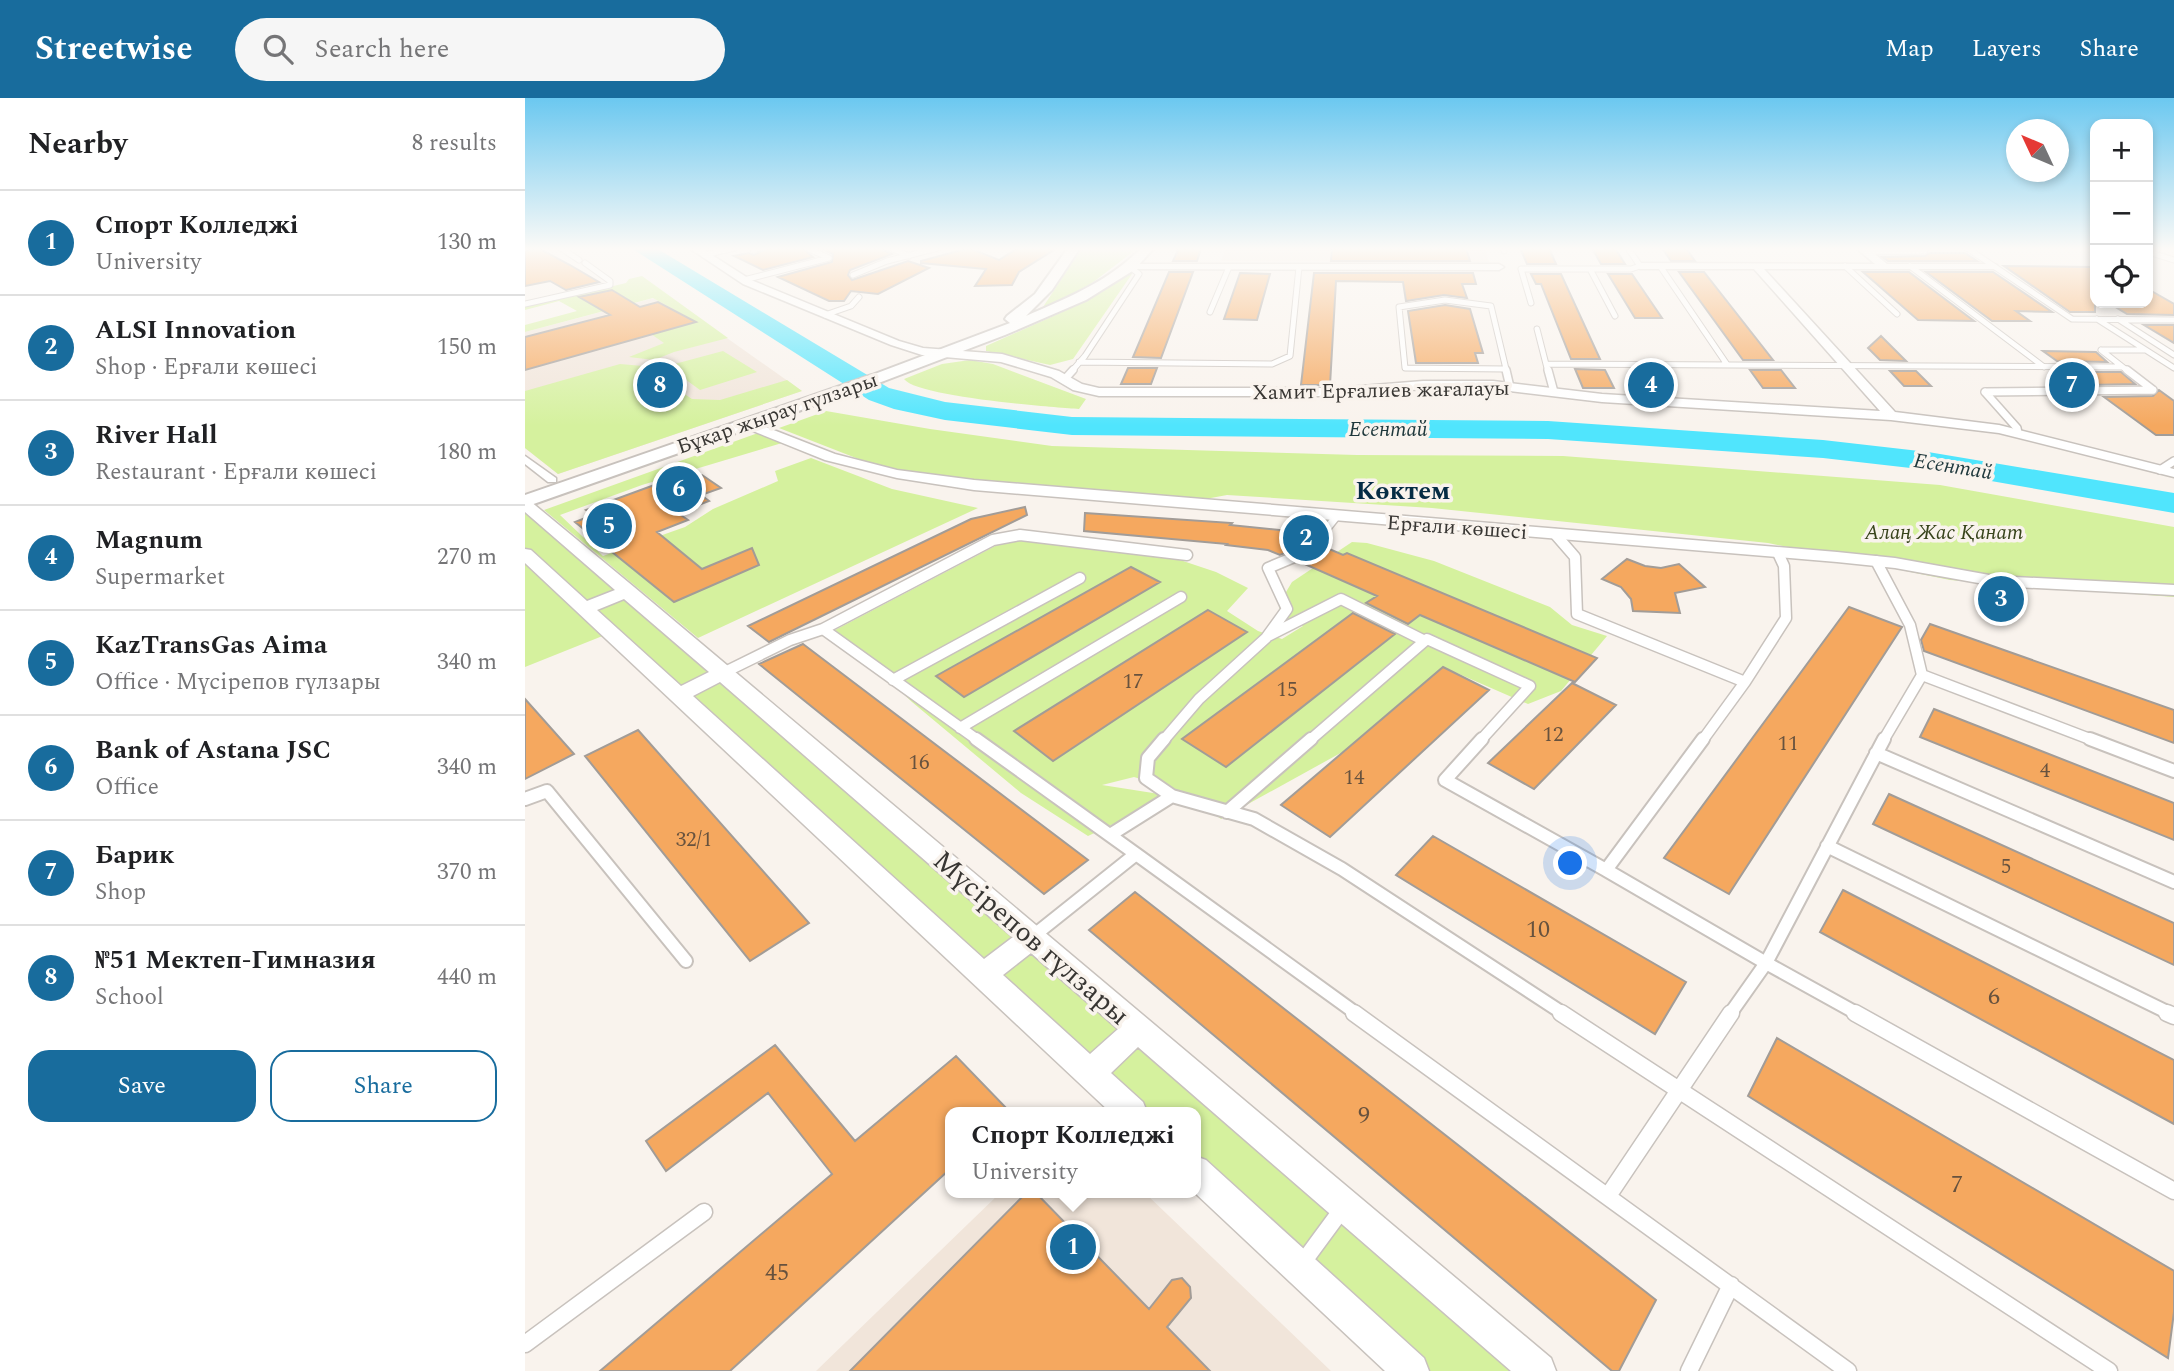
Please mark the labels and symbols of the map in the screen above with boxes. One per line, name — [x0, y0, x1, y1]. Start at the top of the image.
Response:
north arrow — [2006, 119, 2069, 182]
pin: 8 — [637, 359, 683, 411]
pin: 4 — [1628, 359, 1674, 411]
pin: 7 — [2049, 359, 2095, 411]
street label: Бұқар жырау гүлзары — [673, 365, 882, 463]
street label: Хамит Ерғалиев жағалауы — [1252, 373, 1510, 409]
water label: Есентай — [1348, 414, 1428, 446]
water label: Есентай — [1911, 445, 1994, 489]
pin: 6 — [656, 463, 702, 515]
district label: Көктем — [1356, 471, 1450, 511]
pin: 5 — [586, 500, 632, 552]
street label: Ерғали көшесі — [1386, 507, 1528, 549]
pin: 2 — [1283, 512, 1329, 564]
park label: Алаң Жас Қанат — [1864, 517, 2023, 549]
pin: 3 — [1978, 573, 2024, 625]
house number: 17 — [1123, 666, 1144, 698]
house number: 15 — [1277, 674, 1298, 706]
house number: 12 — [1543, 719, 1564, 751]
house number: 11 — [1778, 728, 1799, 760]
house number: 16 — [909, 747, 930, 779]
house number: 4 — [2040, 755, 2051, 787]
house number: 14 — [1344, 762, 1365, 794]
house number: 32/1 — [676, 824, 712, 856]
street label: Мүсірепов гүлзары — [923, 840, 1139, 1036]
your location — [1553, 846, 1587, 880]
house number: 5 — [2001, 851, 2011, 883]
house number: 10 — [1526, 912, 1550, 948]
house number: 6 — [1988, 979, 2000, 1015]
house number: 9 — [1358, 1098, 1370, 1134]
house number: 7 — [1951, 1167, 1963, 1203]
pin: 1 — [1050, 1221, 1096, 1273]
house number: 45 — [765, 1255, 789, 1291]

